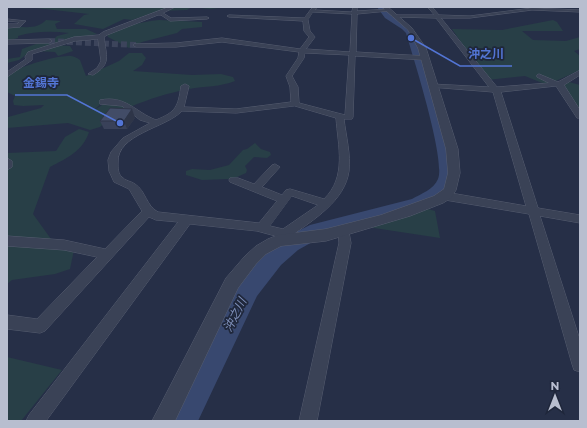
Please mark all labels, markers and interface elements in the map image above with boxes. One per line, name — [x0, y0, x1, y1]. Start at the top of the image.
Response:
callout: 沖之川 — [460, 42, 512, 66]
text: 沖之川 — [468, 46, 504, 61]
callout: 金錫寺 — [15, 71, 67, 95]
text: 金錫寺 — [23, 75, 59, 90]
water label: 沖之川 — [220, 294, 250, 334]
north arrow — [535, 376, 575, 416]
text: N — [551, 379, 559, 393]

